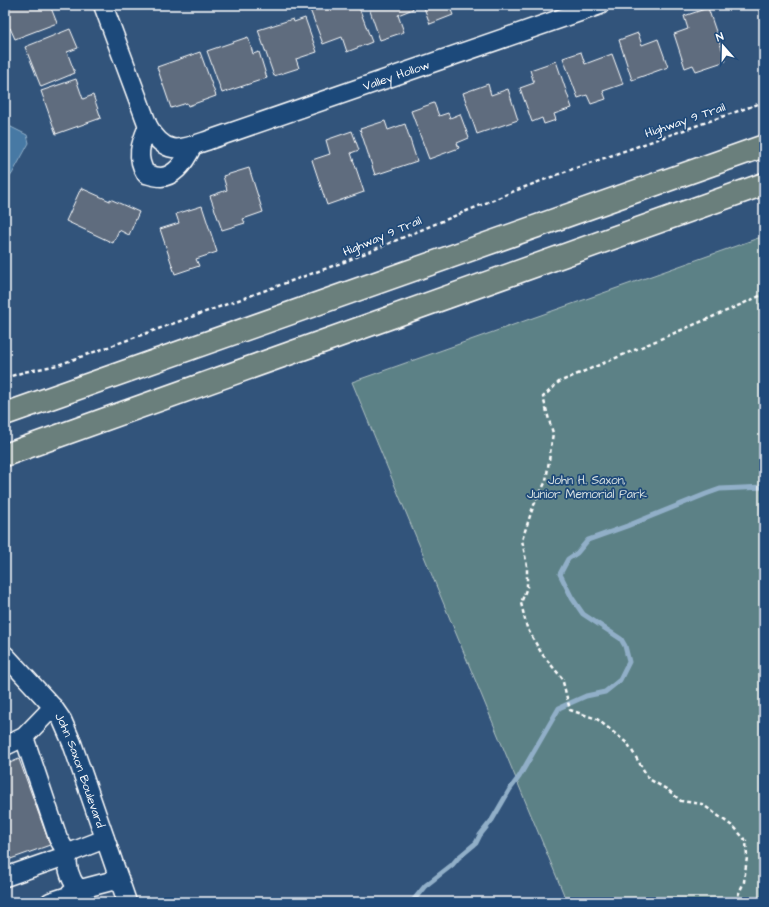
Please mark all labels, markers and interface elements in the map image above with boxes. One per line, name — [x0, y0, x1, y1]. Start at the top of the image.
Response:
north arrow — [703, 26, 743, 66]
text: N — [714, 29, 726, 45]
street label: Valley Hollow — [361, 56, 432, 95]
street label: Highway 9 Trail — [643, 99, 728, 143]
street label: Highway 9 Trail — [340, 212, 425, 262]
park label: John H. Saxon, Junior Memorial Park — [527, 472, 648, 503]
street label: John Saxon Boulevard — [50, 709, 109, 830]

